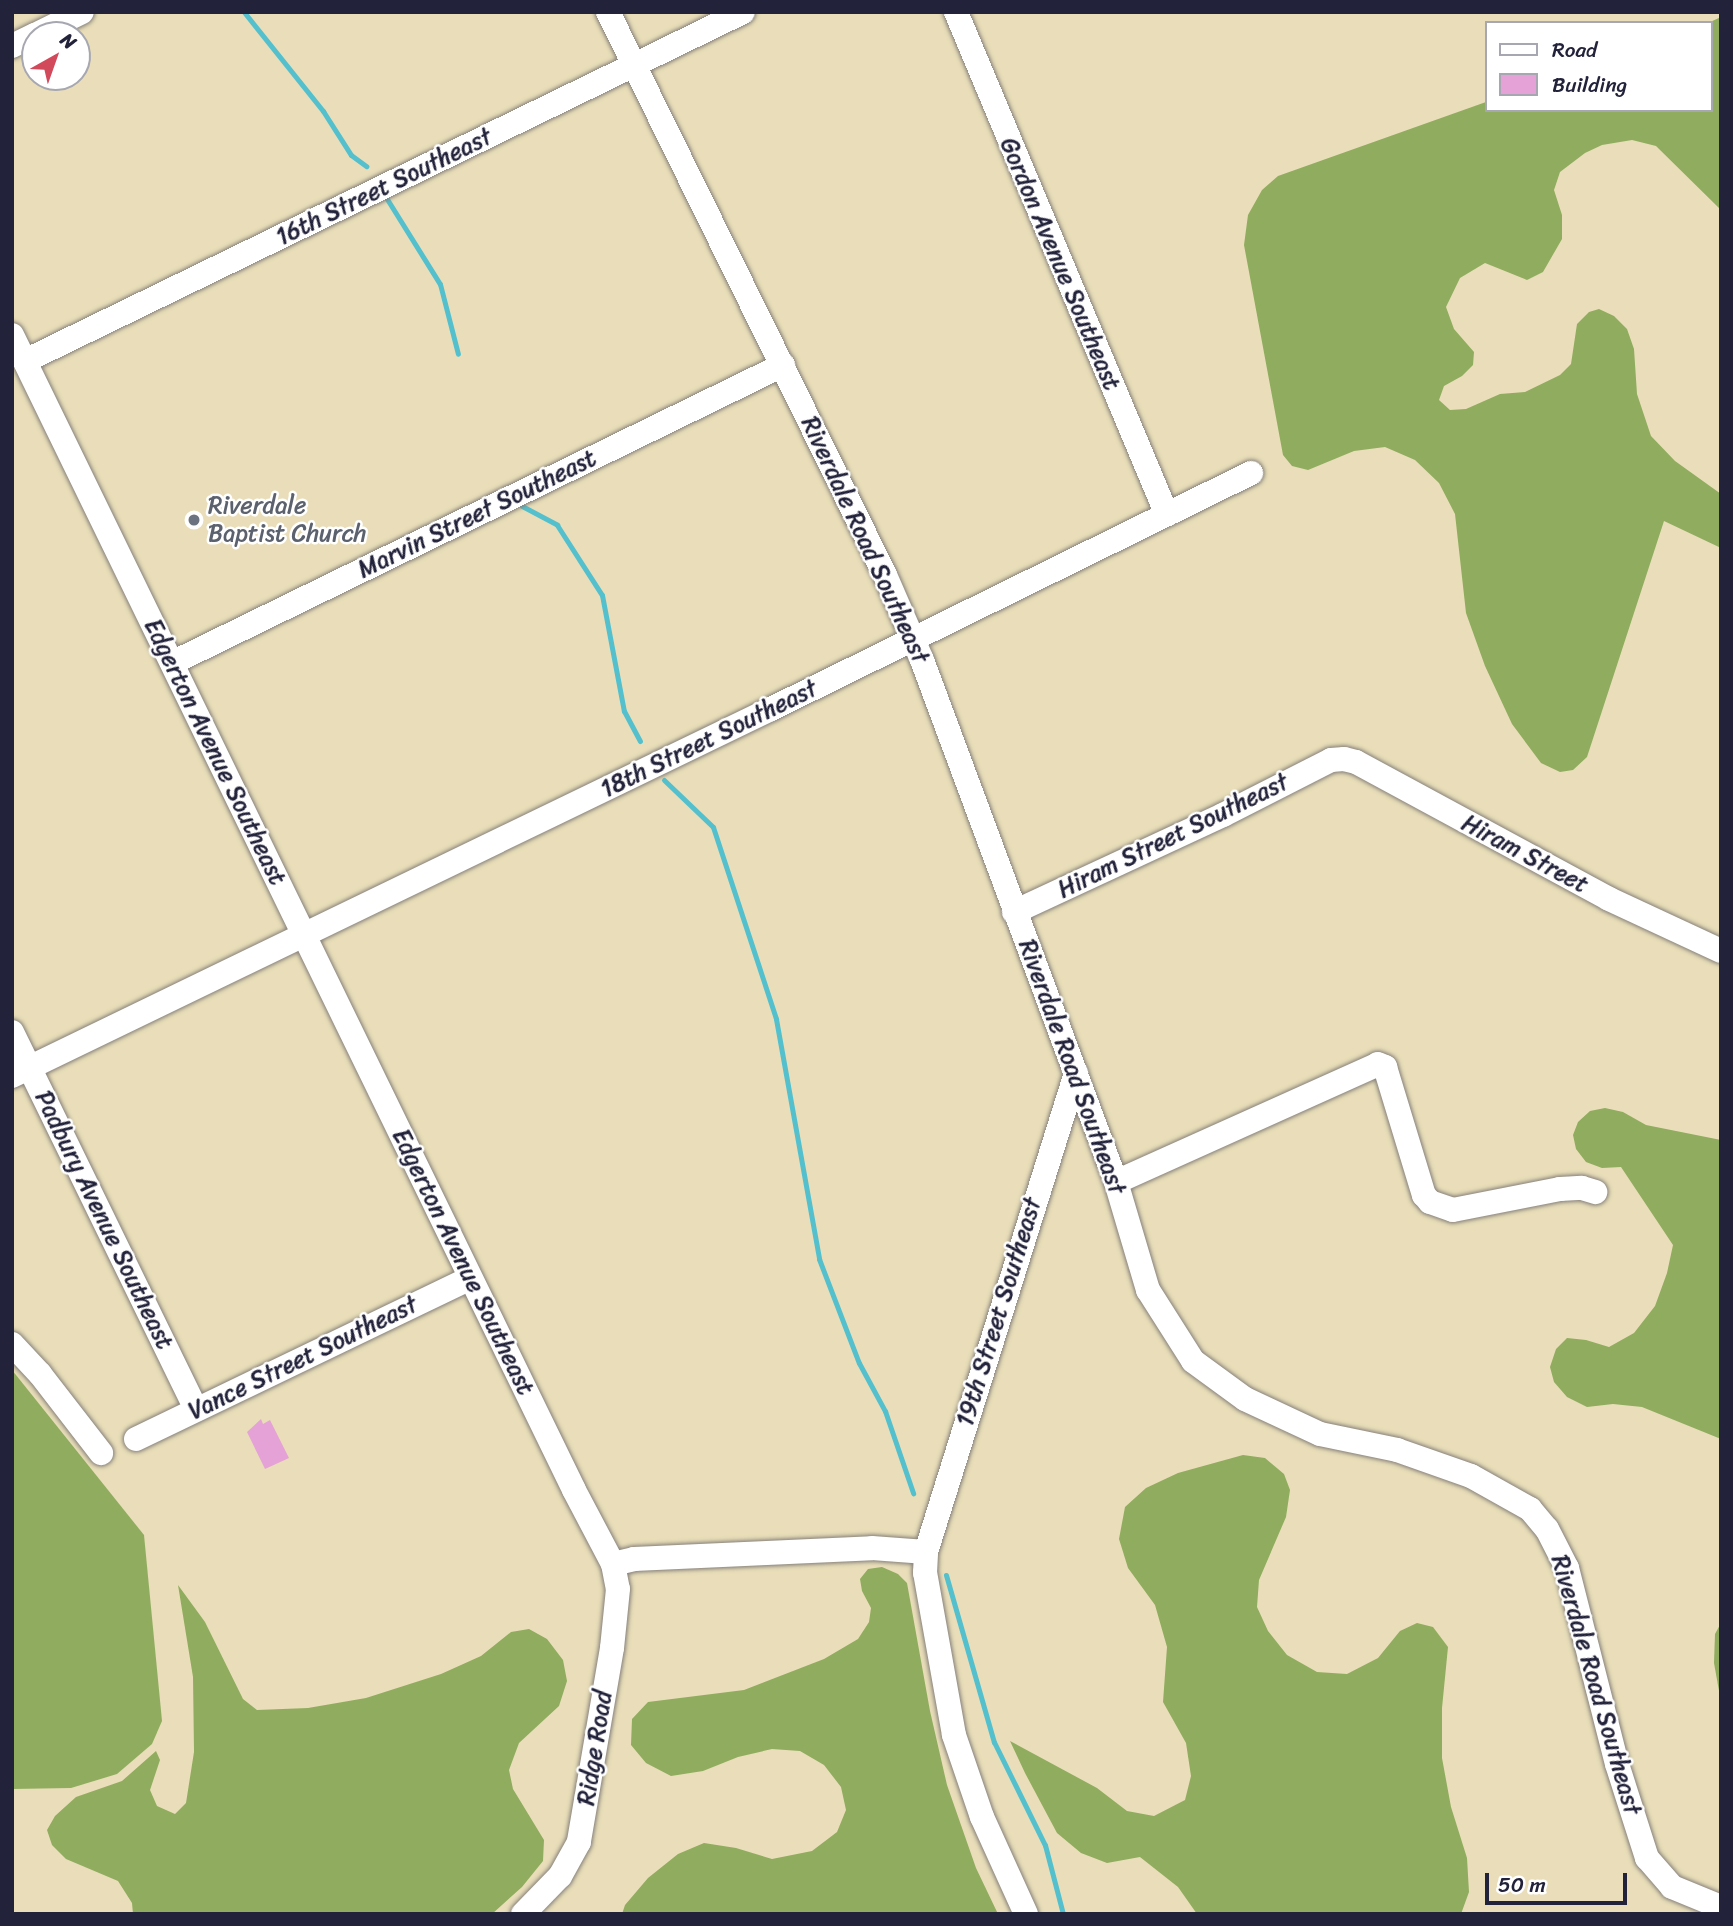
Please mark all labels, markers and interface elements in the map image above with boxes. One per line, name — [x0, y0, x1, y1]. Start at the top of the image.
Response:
north arrow — [21, 21, 91, 91]
legend — [1484, 21, 1712, 112]
text: N — [53, 24, 84, 58]
text: Road — [1552, 31, 1597, 69]
text: Building — [1552, 66, 1627, 104]
street label: 16th Street Southeast — [271, 122, 497, 252]
street label: Gordon Avenue Southeast — [994, 134, 1126, 394]
street label: Riverdale Road Southeast — [795, 412, 935, 668]
street label: Marvin Street Southeast — [353, 444, 601, 584]
place label: Riverdale Baptist Church — [208, 492, 366, 548]
marker: Riverdale Baptist Church — [186, 512, 202, 528]
street label: Edgerton Avenue Southeast — [138, 614, 292, 890]
street label: 18th Street Southeast — [596, 674, 822, 804]
street label: Hiram Street Southeast — [1053, 768, 1293, 904]
street label: Hiram Street — [1456, 808, 1594, 900]
street label: Riverdale Road Southeast — [1012, 935, 1132, 1199]
street label: Padbury Avenue Southeast — [29, 1086, 179, 1354]
street label: Edgerton Avenue Southeast — [386, 1124, 540, 1400]
street label: 19th Street Southeast — [951, 1194, 1047, 1430]
street label: Vance Street Southeast — [184, 1290, 422, 1426]
street label: Riverdale Road Southeast — [1545, 1552, 1647, 1818]
street label: Ridge Road — [572, 1688, 618, 1808]
scale bar — [1488, 1860, 1630, 1904]
text: 50 m — [1498, 1866, 1546, 1904]

